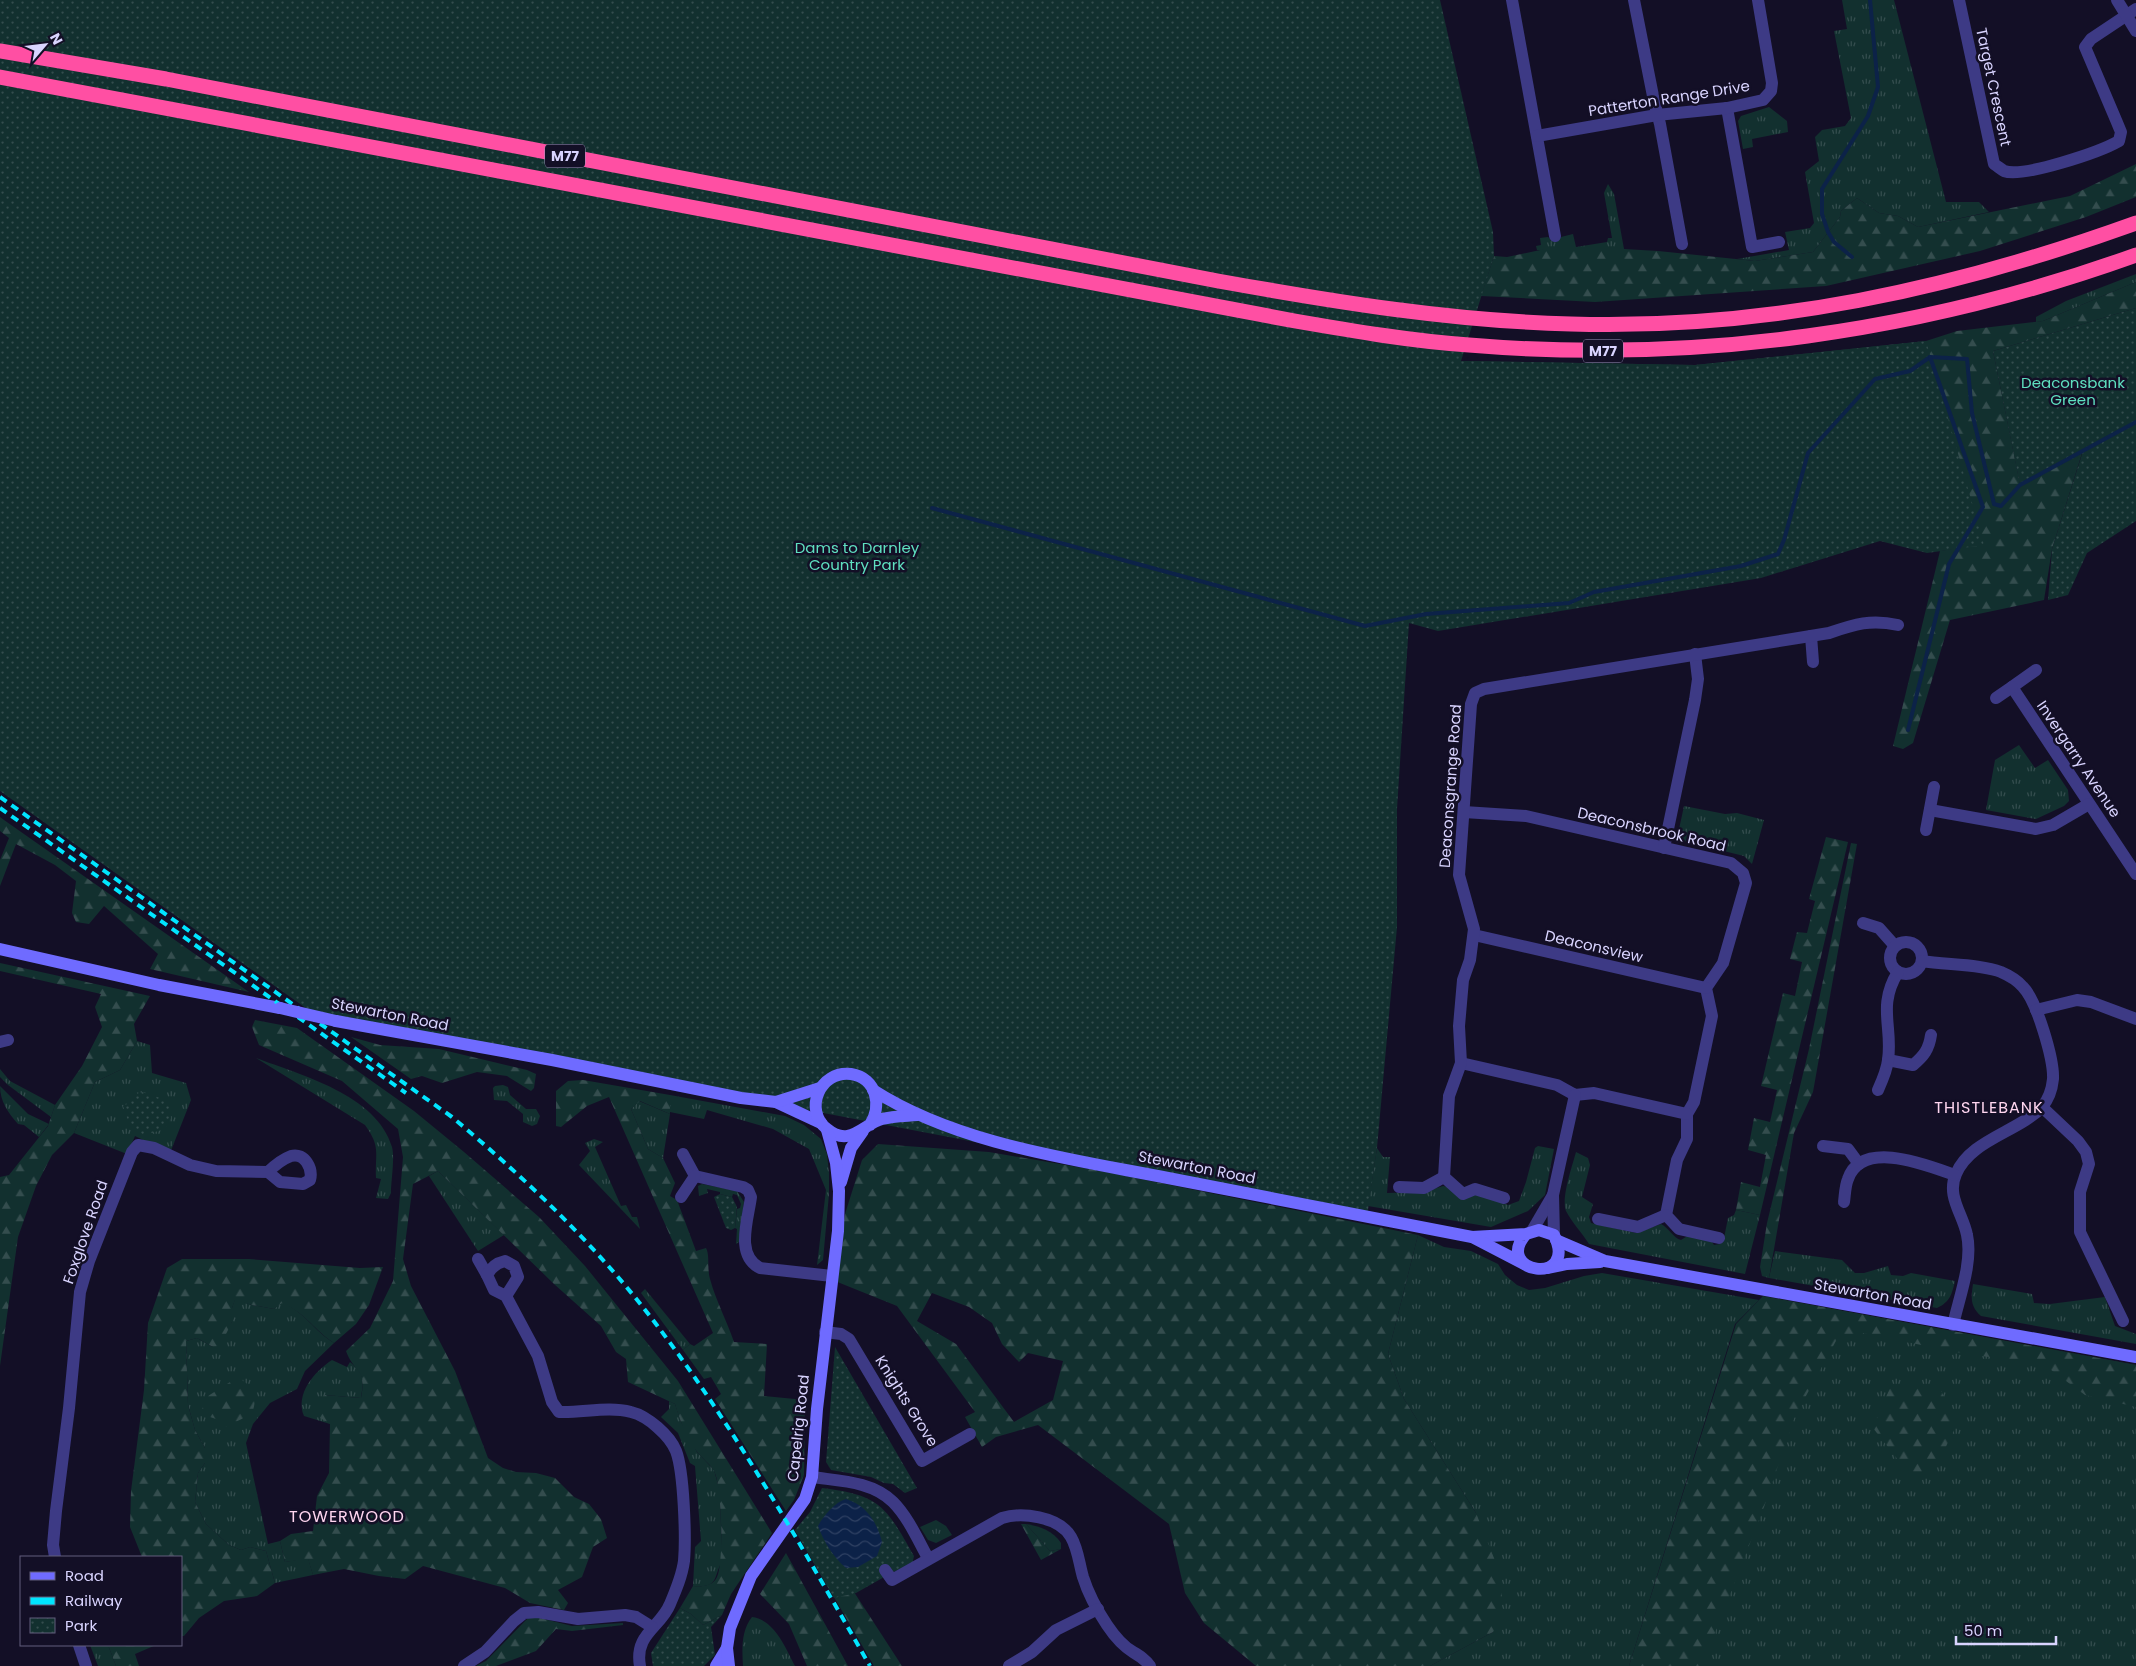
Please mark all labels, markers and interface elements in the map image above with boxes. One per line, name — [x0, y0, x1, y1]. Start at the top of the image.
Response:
north arrow — [20, 20, 70, 70]
street label: Target Crescent — [1971, 26, 2017, 148]
text: N — [45, 30, 68, 48]
street label: Patterton Range Drive — [1587, 75, 1751, 121]
road number: M77 — [545, 144, 585, 168]
road number: M77 — [1583, 340, 1623, 362]
park label: Deaconsbank Green — [2021, 372, 2125, 410]
park label: Dams to Darnley Country Park — [795, 537, 920, 575]
street label: Invergarry Avenue — [2032, 696, 2126, 822]
street label: Deaconsgrange Road — [1434, 703, 1466, 869]
street label: Deaconsbrook Road — [1576, 802, 1728, 856]
street label: Deaconsview — [1543, 925, 1646, 968]
street label: Stewarton Road — [329, 992, 451, 1036]
district label: THISTLEBANK — [1934, 1096, 2044, 1119]
street label: Stewarton Road — [1136, 1145, 1258, 1189]
street label: Foxglove Road — [57, 1177, 113, 1287]
street label: Stewarton Road — [1812, 1273, 1934, 1315]
street label: Knights Grove — [871, 1351, 943, 1451]
street label: Capelrig Road — [782, 1374, 814, 1482]
district label: TOWERWOOD — [289, 1505, 405, 1528]
legend — [20, 1556, 182, 1646]
text: Road — [65, 1565, 104, 1586]
text: Railway — [65, 1590, 123, 1611]
scale bar — [1956, 1614, 2056, 1646]
text: Park — [65, 1615, 97, 1636]
text: 50 m — [1964, 1620, 2002, 1641]

